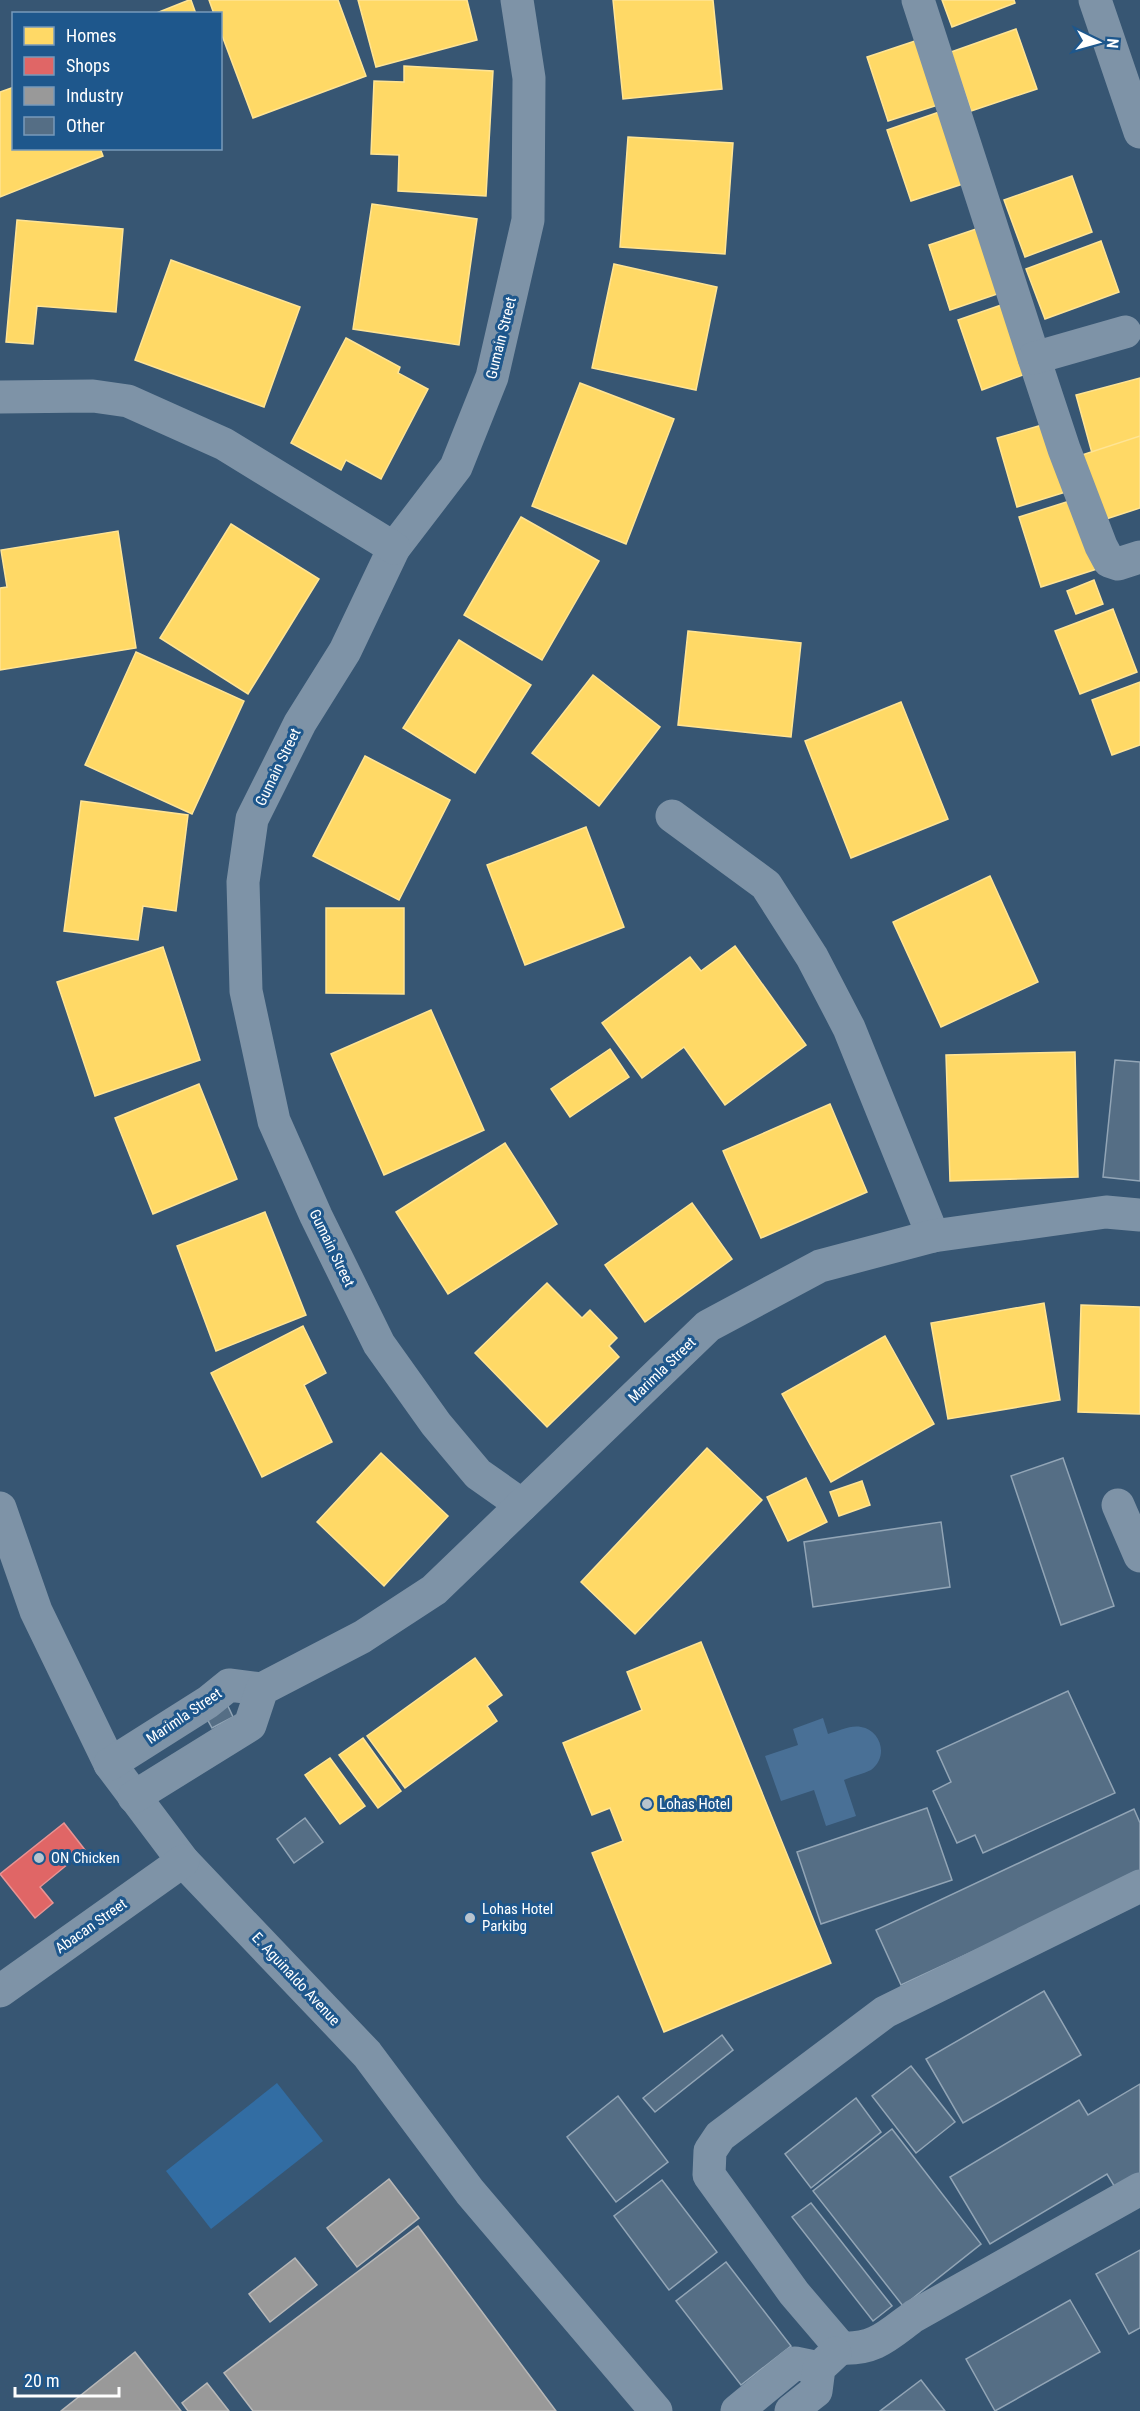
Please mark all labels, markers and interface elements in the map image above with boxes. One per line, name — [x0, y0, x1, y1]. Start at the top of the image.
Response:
legend — [12, 12, 222, 150]
north arrow — [1068, 12, 1128, 72]
text: Homes — [66, 25, 116, 46]
text: N — [1103, 38, 1122, 49]
text: Shops — [66, 55, 110, 76]
text: Industry — [66, 85, 124, 106]
text: Other — [66, 115, 105, 136]
street label: Gumain Street — [482, 295, 520, 381]
street label: Gumain Street — [252, 725, 304, 809]
street label: Gumain Street — [306, 1206, 358, 1290]
street label: Marimla Street — [624, 1333, 700, 1407]
street label: Marimla Street — [143, 1684, 225, 1748]
place label: Lohas Hotel — [659, 1795, 730, 1813]
marker: Lohas Hotel — [640, 1797, 654, 1811]
place label: ON Chicken — [51, 1849, 120, 1867]
marker: ON Chicken — [32, 1851, 46, 1865]
street label: Abacan Street — [52, 1895, 130, 1957]
place label: Lohas Hotel Parkibg — [482, 1900, 553, 1935]
marker: Lohas Hotel Parkibg — [463, 1911, 477, 1925]
street label: E. Aguinaldo Avenue — [248, 1929, 344, 2029]
scale bar — [15, 2360, 118, 2398]
text: 20 m — [24, 2370, 59, 2391]

